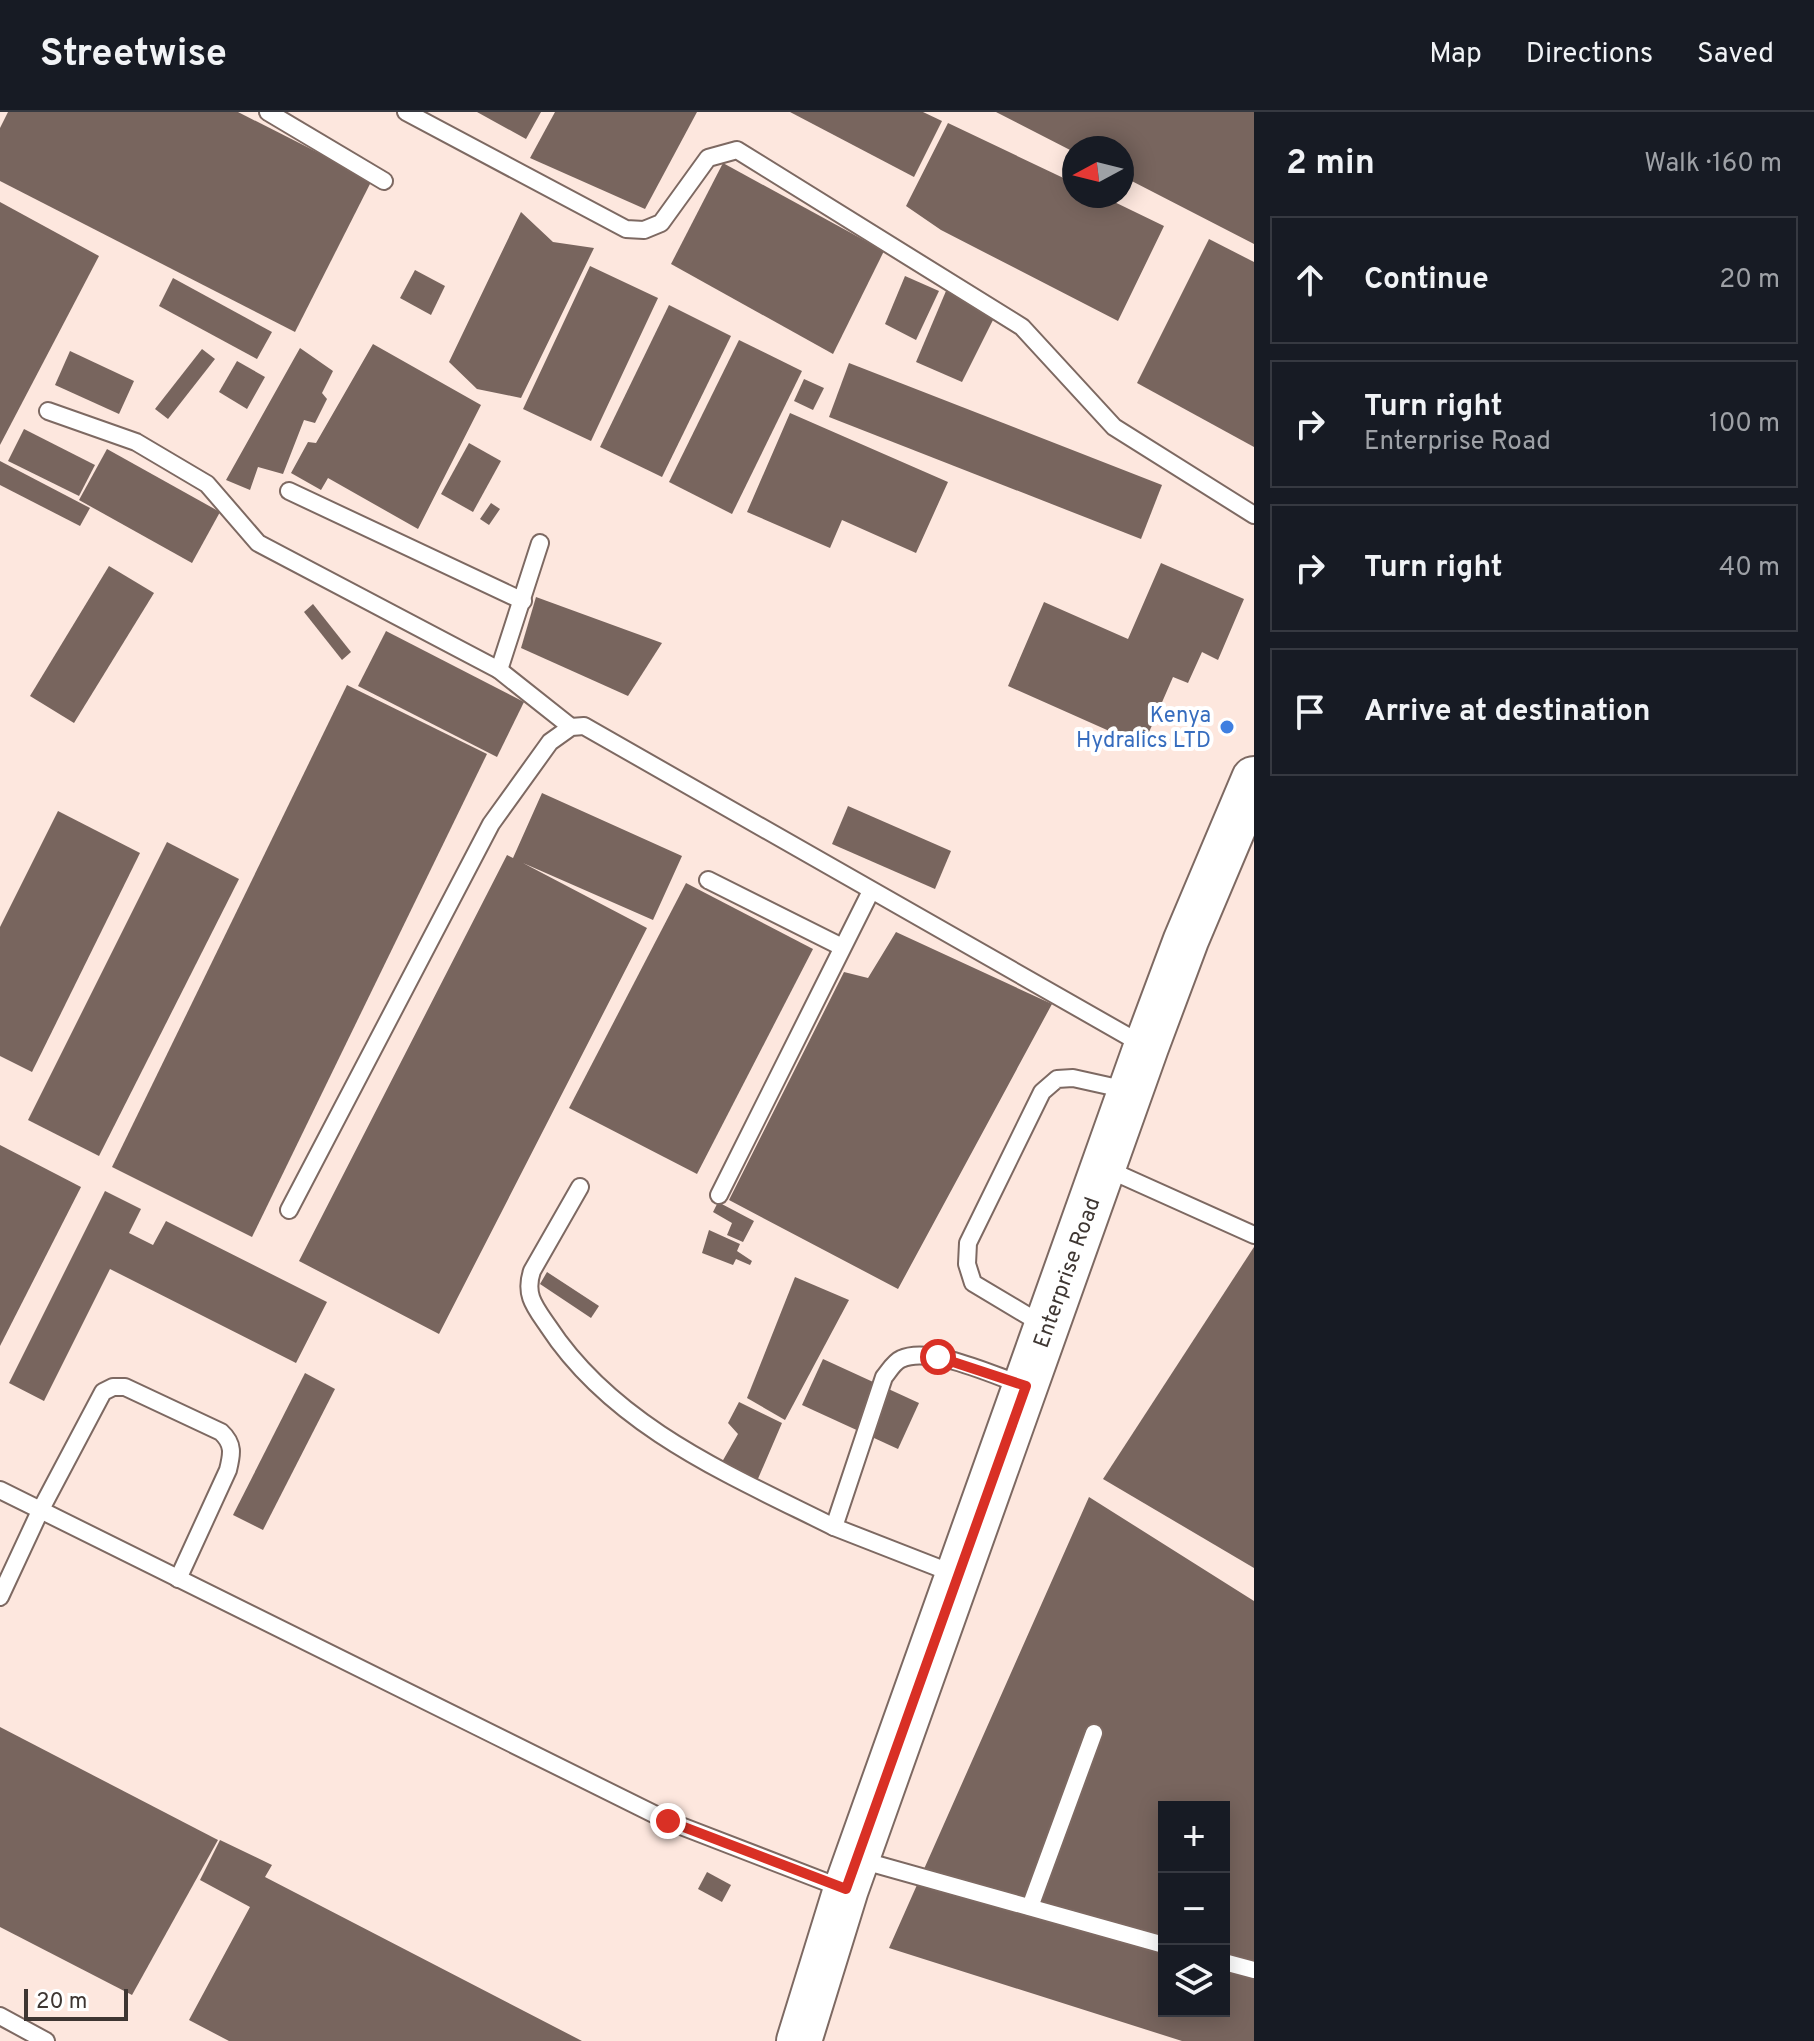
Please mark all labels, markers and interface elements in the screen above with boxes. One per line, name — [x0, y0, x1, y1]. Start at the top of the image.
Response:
text: Streetwise — [40, 31, 227, 80]
text: Map — [1429, 37, 1482, 73]
text: Directions — [1526, 37, 1653, 73]
text: Saved — [1697, 37, 1774, 73]
north arrow — [1062, 136, 1134, 208]
text: 2 min — [1286, 143, 1375, 186]
text: Walk · 160 m — [1644, 148, 1782, 181]
icon: ahead — [1288, 258, 1332, 302]
text: Continue — [1364, 262, 1489, 299]
text: 20 m — [1719, 264, 1780, 297]
text: Turn right — [1364, 389, 1502, 426]
icon: right — [1288, 402, 1332, 446]
text: 100 m — [1709, 408, 1780, 441]
text: Enterprise Road — [1364, 426, 1551, 459]
icon: right — [1288, 546, 1332, 590]
text: Turn right — [1364, 550, 1502, 587]
text: 40 m — [1719, 552, 1780, 585]
icon: arrive — [1288, 690, 1332, 734]
text: Arrive at destination — [1364, 694, 1650, 731]
place label: Kenya Hydralics LTD — [1076, 703, 1211, 755]
marker: Kenya Hydralics LTD — [1218, 718, 1236, 736]
street label: Enterprise Road — [1029, 1194, 1107, 1352]
route start — [920, 1339, 956, 1375]
map controls — [1158, 1801, 1230, 2017]
button: + — [1158, 1801, 1230, 1873]
route end — [650, 1803, 686, 1839]
button: − — [1158, 1873, 1230, 1945]
button: layers — [1158, 1945, 1230, 2017]
scale bar — [24, 1985, 128, 2021]
text: 20 m — [36, 1989, 87, 2016]

